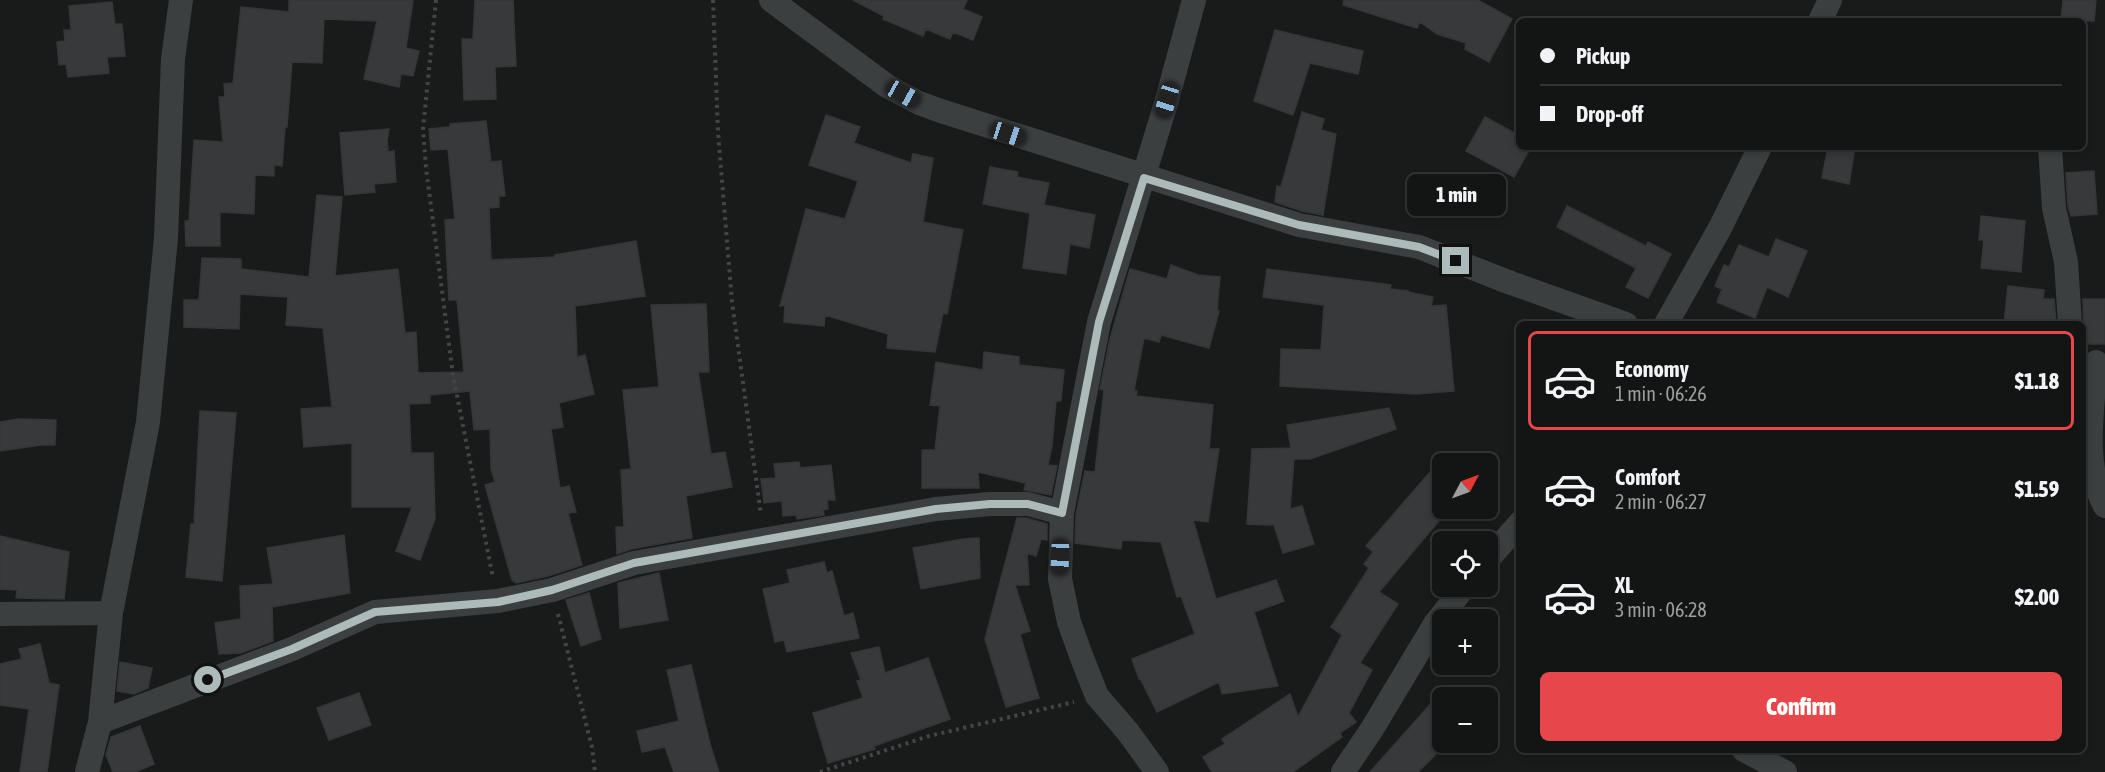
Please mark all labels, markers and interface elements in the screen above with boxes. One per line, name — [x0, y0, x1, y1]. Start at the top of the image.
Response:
text: Pickup — [1576, 43, 1631, 69]
car — [883, 77, 923, 111]
car — [1153, 80, 1181, 120]
text: Drop-off — [1576, 101, 1643, 127]
car — [988, 120, 1028, 148]
callout: 1 min — [1406, 174, 1506, 216]
text: 1 min — [1436, 183, 1477, 206]
route end — [1442, 247, 1469, 274]
icon: car — [1543, 354, 1597, 408]
text: Economy — [1615, 356, 1689, 382]
text: $1.18 — [2015, 368, 2059, 394]
text: 1 min · 06:26 — [1615, 382, 1707, 405]
north arrow — [1432, 453, 1498, 519]
map controls — [1432, 453, 1498, 753]
icon: car — [1543, 462, 1597, 516]
text: Comfort — [1615, 464, 1680, 490]
text: $1.59 — [2015, 476, 2059, 502]
text: 2 min · 06:27 — [1615, 490, 1707, 513]
button: locate — [1432, 531, 1498, 597]
car — [1050, 539, 1070, 575]
icon: car — [1543, 570, 1597, 624]
text: XL — [1615, 572, 1633, 598]
text: $2.00 — [2015, 584, 2059, 610]
text: 3 min · 06:28 — [1615, 598, 1707, 621]
button: + — [1432, 609, 1498, 675]
route start — [194, 666, 221, 693]
button: Confirm — [1540, 672, 2062, 741]
button: − — [1432, 687, 1498, 753]

